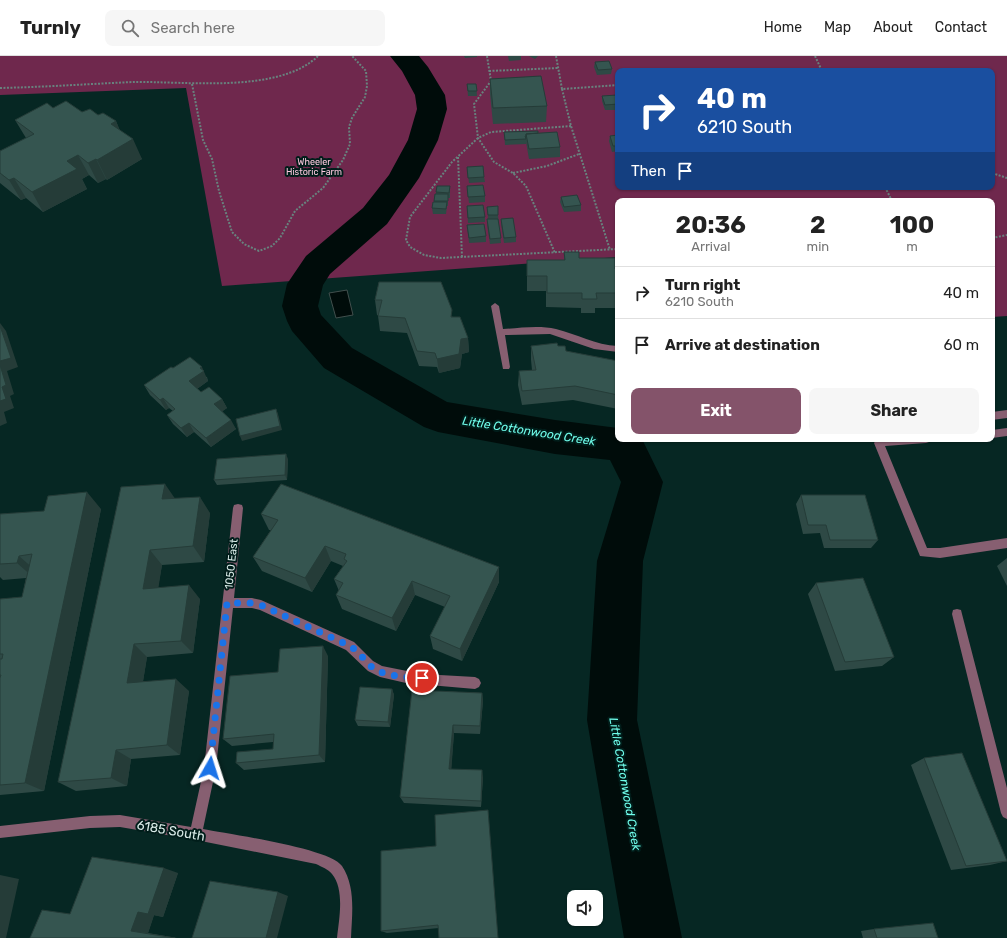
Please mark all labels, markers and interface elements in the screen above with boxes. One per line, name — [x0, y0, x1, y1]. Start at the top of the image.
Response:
search box — [105, 10, 385, 46]
text: Turnly — [20, 16, 81, 39]
icon: search — [119, 17, 141, 39]
text: Search here — [151, 19, 235, 37]
text: Home — [764, 19, 802, 36]
text: Map — [824, 19, 851, 36]
text: About — [873, 19, 913, 36]
text: Contact — [935, 19, 987, 36]
text: 40 m — [697, 82, 767, 115]
icon: right — [631, 84, 683, 136]
text: 6210 South — [697, 116, 792, 138]
park label: Wheeler Historic Farm — [286, 157, 342, 177]
icon: arrive — [674, 160, 696, 182]
text: Then — [631, 162, 666, 180]
text: 20:36 — [676, 211, 746, 239]
text: 2 — [810, 211, 826, 239]
text: 100 — [890, 211, 934, 239]
text: Arrival — [691, 239, 730, 254]
text: min — [807, 239, 829, 254]
text: m — [906, 239, 918, 254]
text: Turn right — [665, 276, 740, 294]
icon: right — [631, 282, 653, 304]
text: 40 m — [943, 284, 979, 302]
text: 6210 South — [665, 294, 734, 309]
icon: arrive — [631, 334, 653, 356]
text: Arrive at destination — [665, 336, 820, 354]
text: 60 m — [943, 336, 979, 354]
button: Exit — [631, 388, 801, 434]
button: Share — [809, 388, 979, 434]
water label: Little Cottonwood Creek — [461, 414, 597, 449]
street label: 1050 East — [222, 538, 241, 590]
pin — [405, 661, 439, 695]
icon: arrive — [411, 667, 433, 689]
water label: Little Cottonwood Creek — [606, 716, 644, 852]
position arrow — [189, 747, 231, 789]
street label: 6185 South — [136, 817, 206, 844]
map controls — [567, 890, 603, 926]
button: sound — [567, 890, 603, 926]

